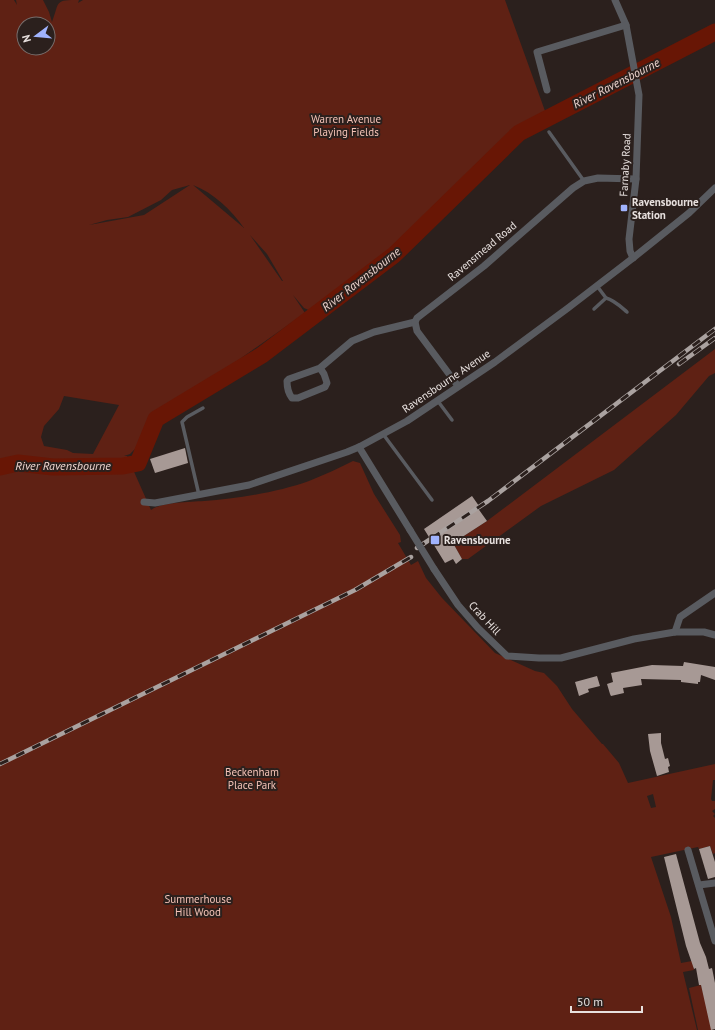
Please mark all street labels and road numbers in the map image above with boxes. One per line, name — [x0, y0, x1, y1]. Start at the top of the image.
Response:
street label: Farnaby Road — [616, 133, 634, 197]
street label: Ravensmead Road — [445, 218, 519, 284]
street label: Ravensbourne Avenue — [399, 346, 493, 416]
street label: Crab Hill — [466, 598, 505, 638]

